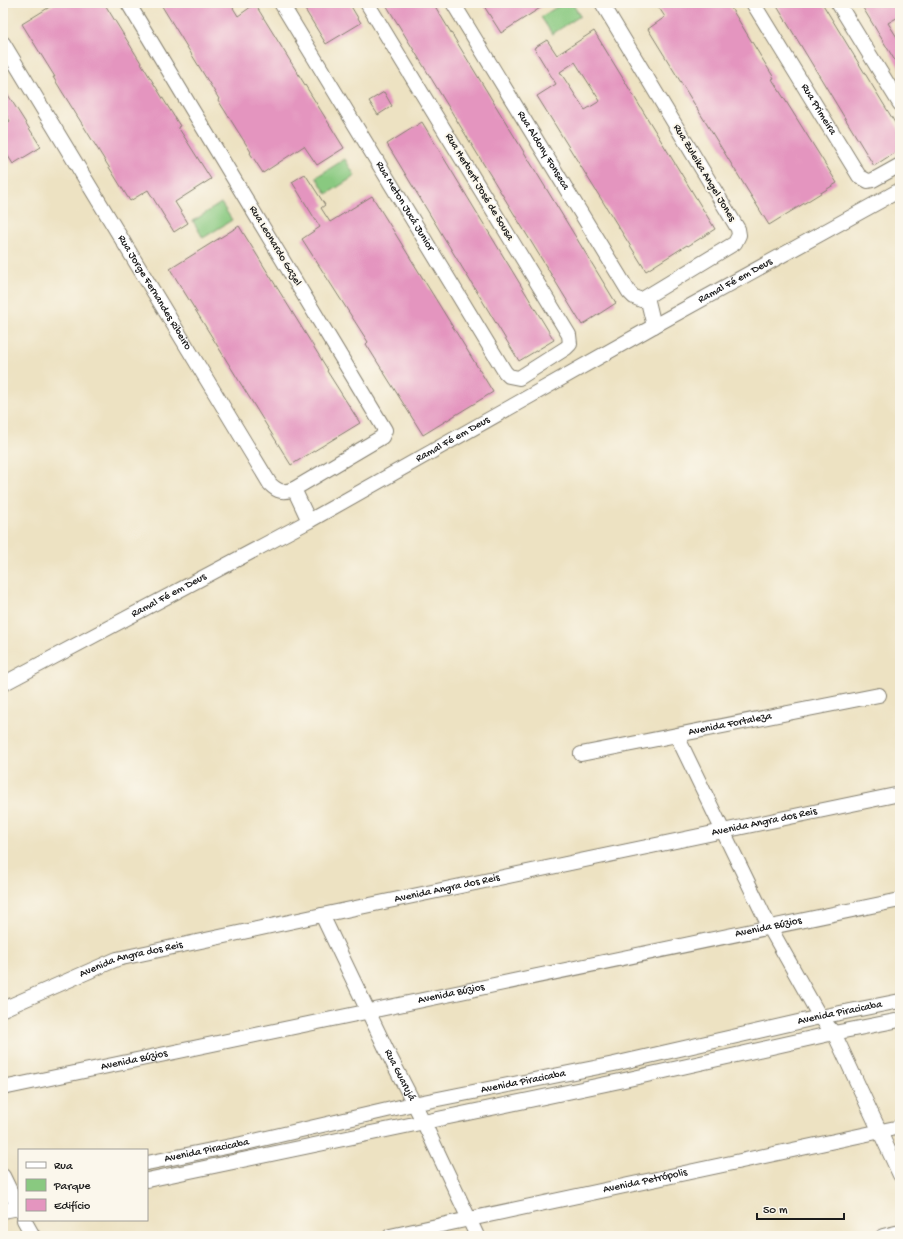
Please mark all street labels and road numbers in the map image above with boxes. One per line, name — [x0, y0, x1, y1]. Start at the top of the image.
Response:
street label: Rua Primeira — [798, 82, 839, 138]
street label: Rua Aldony Fonseca — [514, 109, 572, 193]
street label: Rua Zuleika Angel Jones — [670, 122, 738, 225]
street label: Rua Herbert José de Sousa — [442, 131, 516, 243]
street label: Rua Meton Jucá Junior — [373, 159, 437, 254]
street label: Rua Leonardo Gazel — [246, 204, 304, 289]
street label: Rua Jorge Fernandes Ribeiro — [115, 233, 194, 353]
street label: Ramal Fé em Deus — [696, 255, 775, 306]
street label: Ramal Fé em Deus — [414, 414, 493, 465]
street label: Ramal Fé em Deus — [129, 570, 209, 620]
street label: Avenida Fortaleza — [687, 710, 774, 739]
street label: Avenida Angra dos Reis — [711, 805, 819, 839]
street label: Avenida Angra dos Reis — [393, 872, 502, 906]
street label: Avenida Búzios — [734, 915, 804, 940]
street label: Avenida Angra dos Reis — [78, 939, 185, 981]
street label: Avenida Búzios — [417, 981, 487, 1007]
street label: Avenida Piracicaba — [796, 999, 884, 1028]
street label: Avenida Búzios — [100, 1048, 169, 1073]
street label: Rua Guarujá — [381, 1048, 418, 1104]
street label: Avenida Piracicaba — [480, 1068, 568, 1096]
street label: Avenida Piracicaba — [163, 1136, 251, 1165]
street label: Avenida Petrópolis — [602, 1166, 689, 1196]

